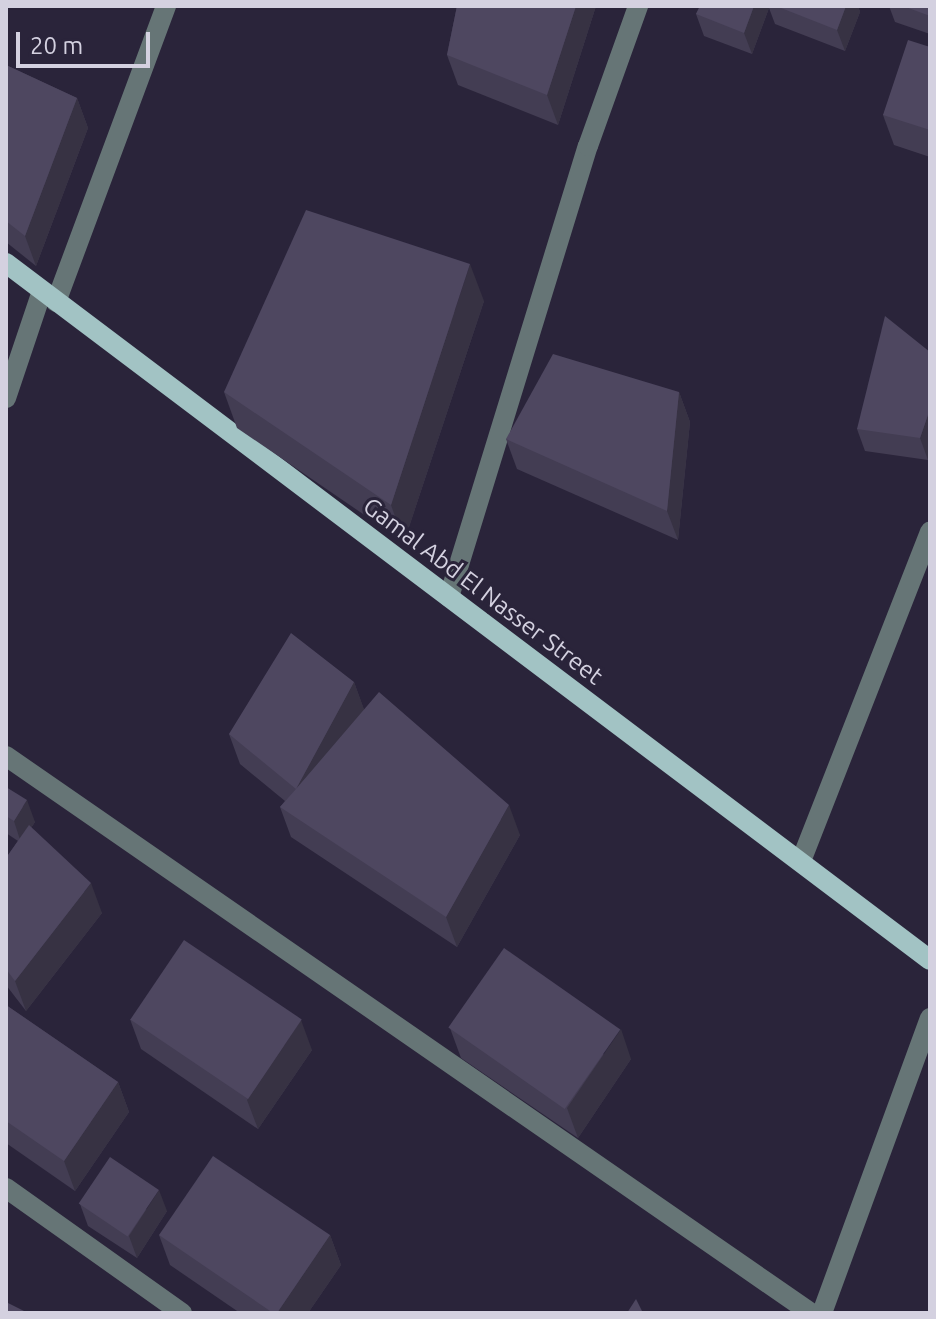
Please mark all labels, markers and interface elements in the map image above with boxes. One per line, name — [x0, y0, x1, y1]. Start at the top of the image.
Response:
scale bar — [20, 16, 154, 66]
text: 20 m — [30, 32, 83, 59]
street label: Gamal Abd El Nasser Street — [357, 491, 609, 691]

